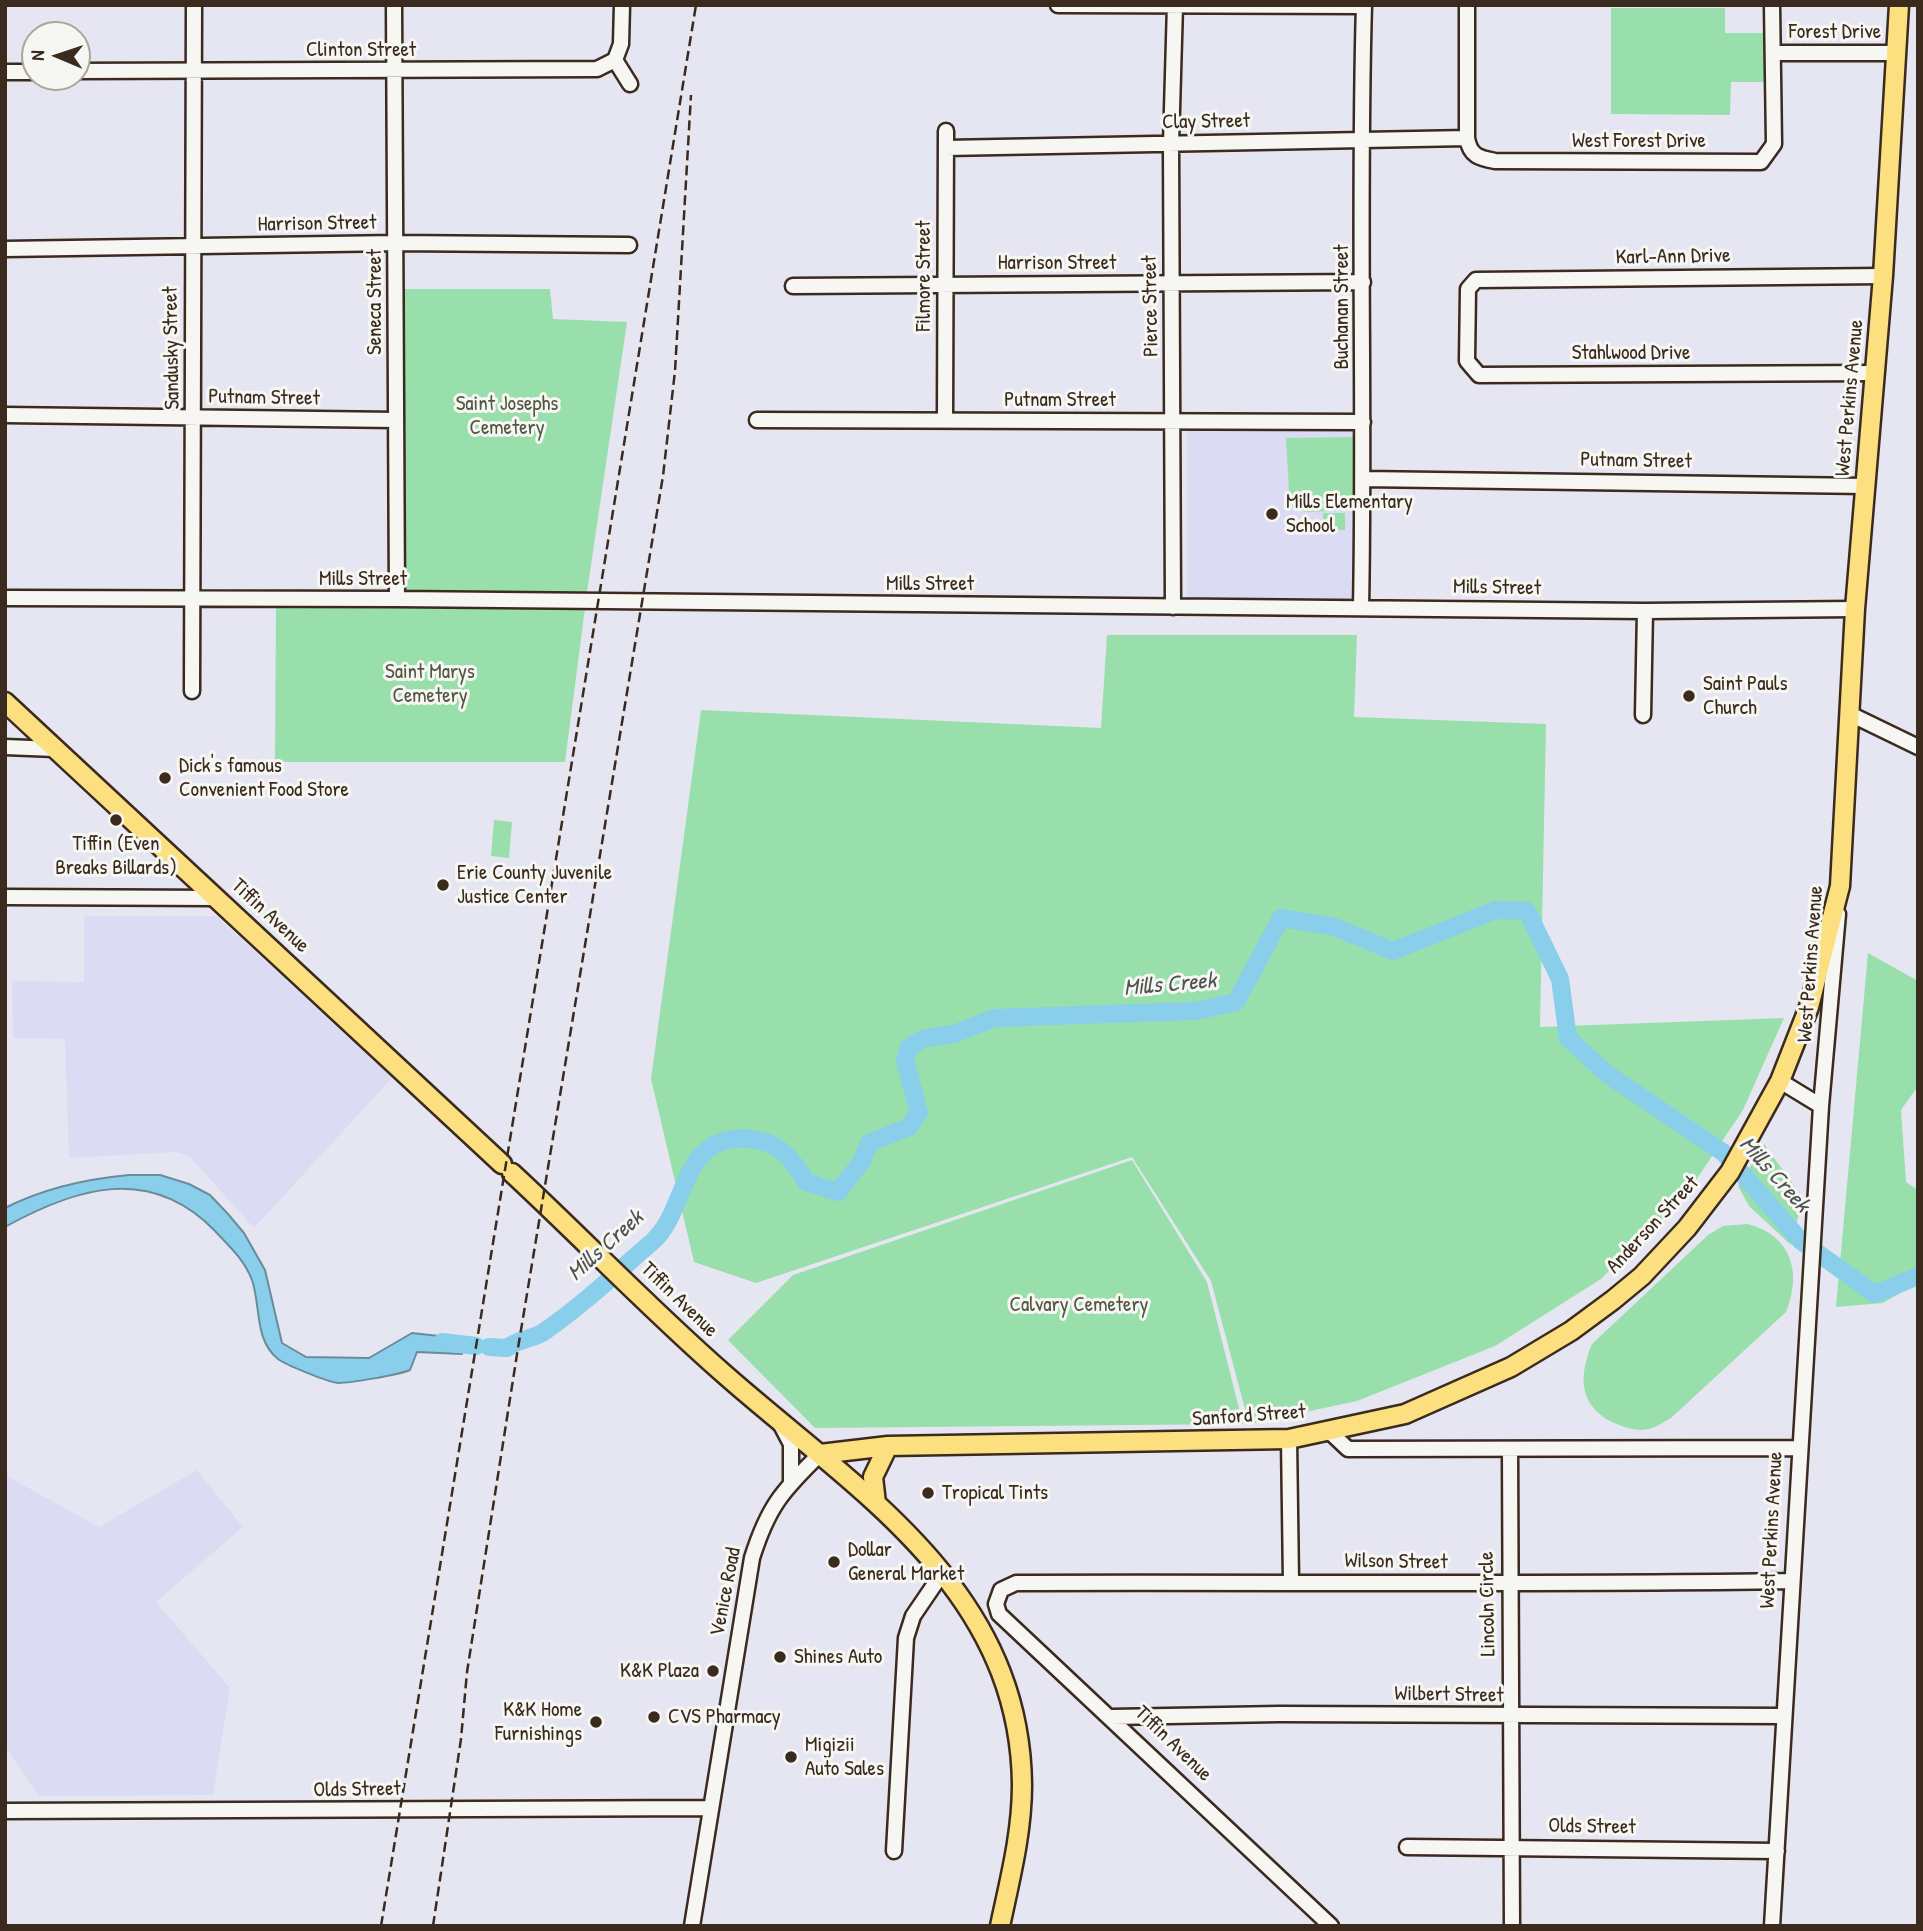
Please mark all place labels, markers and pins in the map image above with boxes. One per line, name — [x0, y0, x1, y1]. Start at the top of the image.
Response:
place label: Mills Elementary School — [1286, 489, 1413, 539]
marker: Mills Elementary School — [1264, 506, 1280, 522]
place label: Saint Pauls Church — [1703, 671, 1788, 721]
marker: Saint Pauls Church — [1681, 688, 1697, 704]
place label: Dick's famous Convenient Food Store — [179, 753, 349, 803]
marker: Dick's famous Convenient Food Store — [157, 770, 173, 786]
marker: Tiffin (Even Breaks Billards) — [108, 812, 124, 828]
place label: Tiffin (Even Breaks Billards) — [55, 831, 177, 881]
place label: Erie County Juvenile Justice Center — [457, 860, 612, 910]
marker: Erie County Juvenile Justice Center — [435, 877, 451, 893]
place label: Tropical Tints — [942, 1480, 1048, 1506]
marker: Tropical Tints — [920, 1485, 936, 1501]
place label: Dollar General Market — [848, 1537, 964, 1587]
marker: Dollar General Market — [826, 1554, 842, 1570]
place label: Shines Auto — [794, 1644, 882, 1670]
marker: Shines Auto — [772, 1649, 788, 1665]
place label: K&K Plaza — [620, 1658, 699, 1684]
marker: K&K Plaza — [705, 1663, 721, 1679]
place label: K&K Home Furnishings — [495, 1697, 582, 1747]
place label: CVS Pharmacy — [668, 1704, 781, 1730]
marker: CVS Pharmacy — [646, 1709, 662, 1725]
marker: K&K Home Furnishings — [588, 1714, 604, 1730]
place label: Migizii Auto Sales — [805, 1732, 884, 1782]
marker: Migizii Auto Sales — [783, 1749, 799, 1765]

